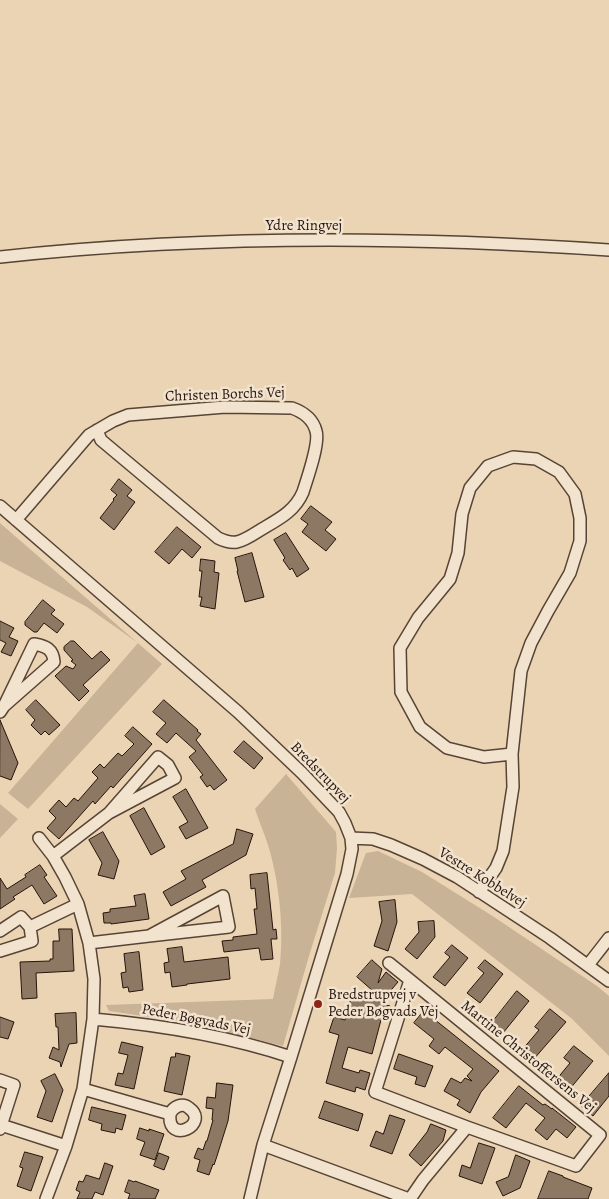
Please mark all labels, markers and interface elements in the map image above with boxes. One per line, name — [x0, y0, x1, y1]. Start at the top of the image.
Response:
street label: Ydre Ringvej — [266, 217, 342, 235]
street label: Christen Borchs Vej — [165, 384, 285, 406]
street label: Bredstrupvej — [286, 738, 354, 808]
street label: Vestre Kobbelvej — [435, 844, 529, 912]
place label: Bredstrupvej v Peder Bøgvads Vej — [328, 986, 439, 1021]
street label: Martine Christoffersens Vej — [457, 997, 599, 1117]
marker: Bredstrupvej v Peder Bøgvads Vej — [312, 998, 324, 1010]
street label: Peder Bøgvads Vej — [140, 1001, 252, 1039]

